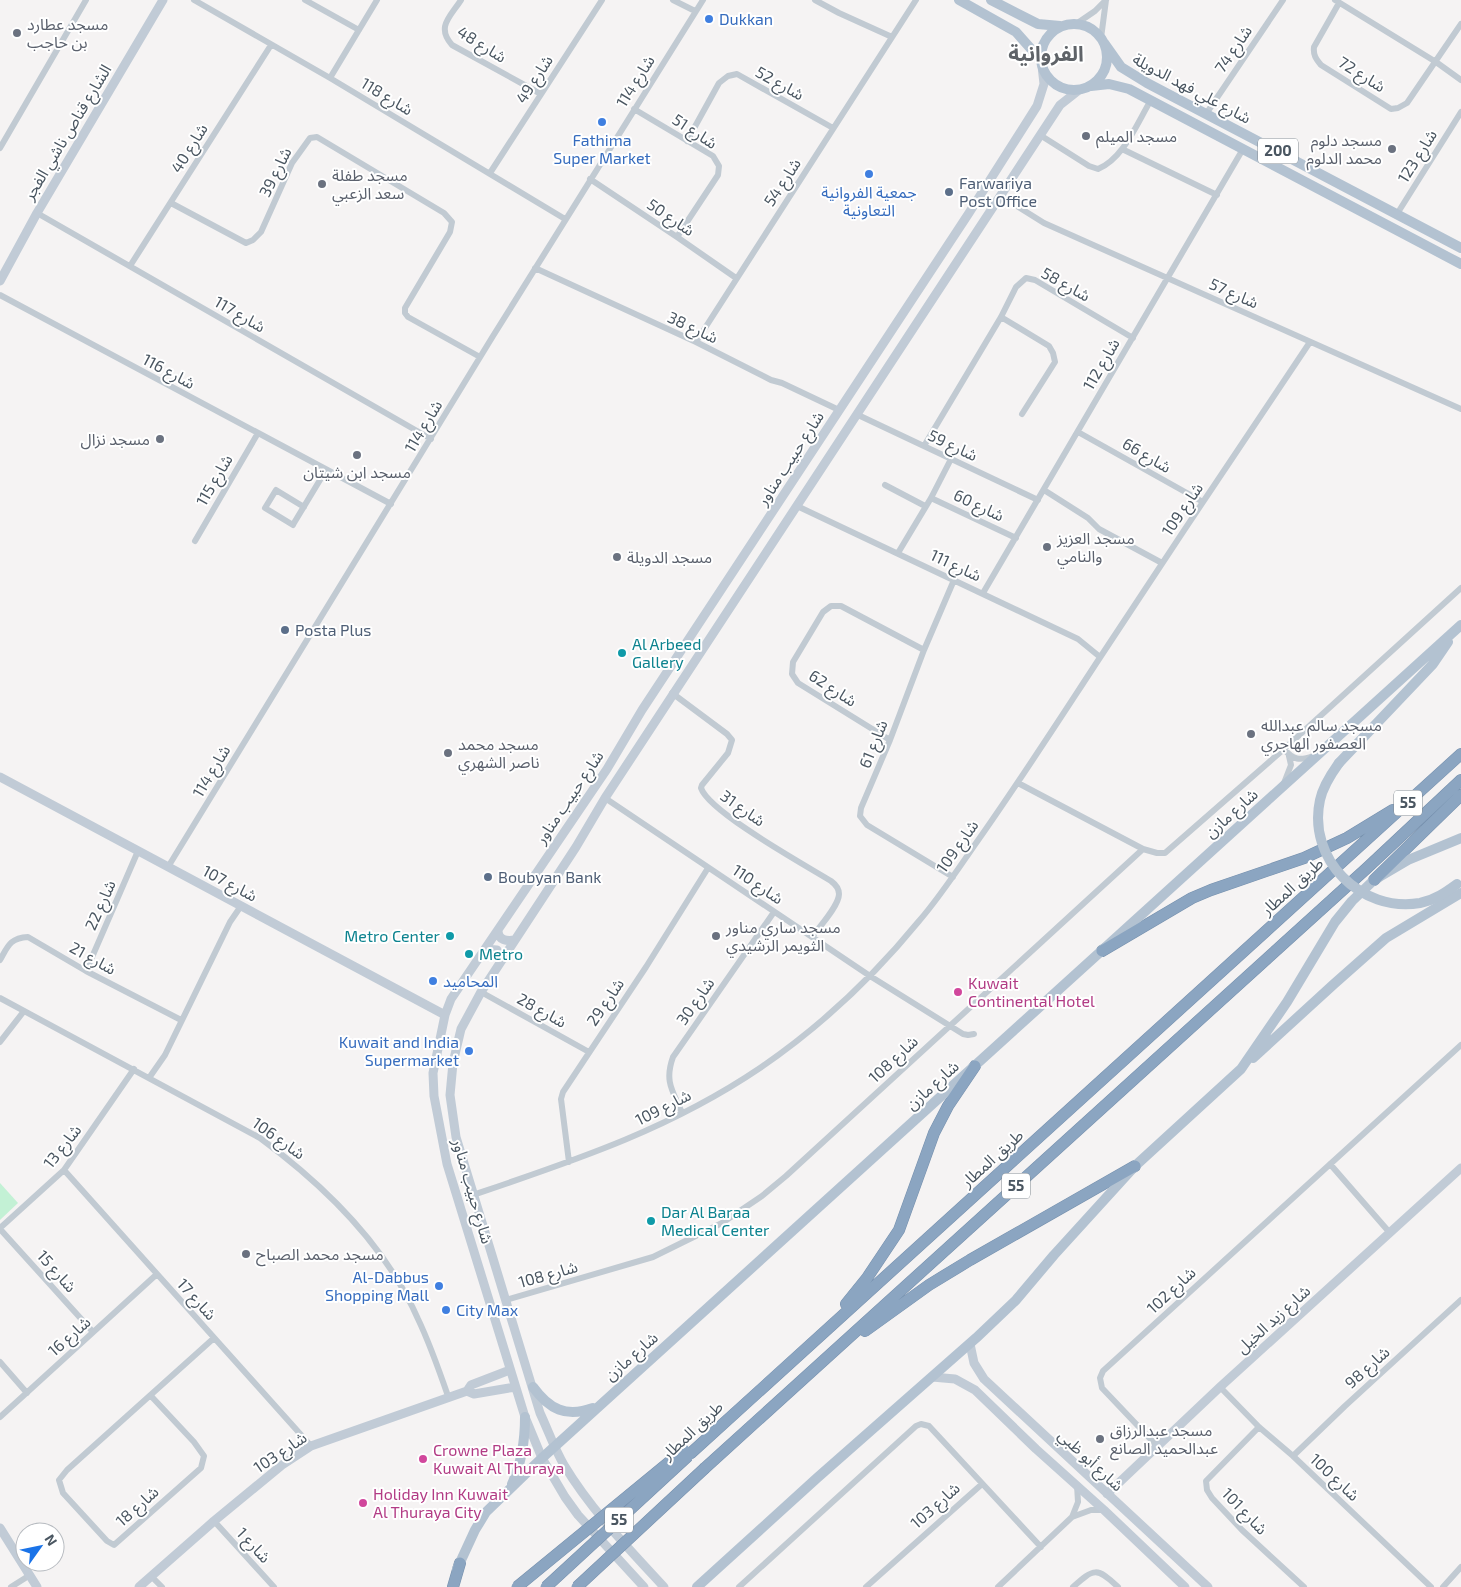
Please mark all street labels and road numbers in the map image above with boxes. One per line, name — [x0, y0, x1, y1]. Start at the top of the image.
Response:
street label: شارع 48 — [452, 21, 510, 69]
street label: شارع 74 — [1210, 22, 1259, 78]
street label: شارع علي فهد الدويلة — [1128, 48, 1255, 130]
street label: شارع 49 — [511, 51, 560, 109]
street label: شارع 114 — [611, 51, 661, 112]
street label: شارع 72 — [1333, 52, 1389, 99]
street label: الشارع قناص ناشي الفجر — [18, 60, 118, 206]
street label: شارع 52 — [751, 62, 808, 107]
street label: شارع 118 — [356, 73, 417, 122]
street label: شارع 51 — [667, 109, 721, 155]
street label: شارع 40 — [166, 120, 214, 178]
street label: شارع 123 — [1393, 126, 1444, 188]
road number: 200 — [1258, 138, 1298, 164]
street label: شارع 39 — [254, 144, 298, 201]
street label: شارع 54 — [759, 154, 807, 211]
street label: شارع 50 — [642, 194, 699, 243]
street label: شارع 58 — [1036, 262, 1094, 308]
street label: شارع 57 — [1205, 273, 1262, 315]
street label: شارع 117 — [209, 291, 269, 339]
street label: شارع 38 — [663, 307, 721, 350]
street label: شارع 112 — [1078, 335, 1126, 395]
street label: شارع 116 — [138, 349, 199, 396]
street label: شارع 114 — [400, 396, 449, 457]
street label: شارع حبيب مناور — [752, 407, 830, 511]
street label: شارع 59 — [924, 425, 981, 468]
street label: شارع 66 — [1118, 433, 1175, 480]
street label: شارع 115 — [191, 451, 239, 511]
street label: شارع 109 — [1157, 479, 1210, 541]
street label: شارع 60 — [949, 485, 1008, 528]
street label: شارع 111 — [926, 545, 985, 588]
street label: شارع 62 — [804, 665, 861, 713]
street label: شارع 61 — [854, 717, 894, 772]
street label: شارع 114 — [188, 741, 237, 802]
street label: شارع حبيب مناور — [530, 747, 610, 850]
street label: شارع مازن — [1200, 784, 1264, 844]
street label: شارع 31 — [715, 785, 769, 833]
road number: 55 — [1394, 790, 1422, 816]
street label: شارع 109 — [932, 816, 985, 878]
street label: طريق المطار — [1256, 853, 1328, 921]
street label: شارع 107 — [198, 860, 261, 908]
street label: شارع 110 — [727, 860, 787, 911]
street label: شارع 22 — [80, 877, 123, 934]
street label: شارع 21 — [65, 937, 120, 982]
street label: شارع 30 — [672, 973, 721, 1030]
street label: شارع 29 — [582, 974, 631, 1031]
street label: شارع 28 — [512, 988, 570, 1034]
street label: شارع 108 — [864, 1031, 924, 1089]
street label: شارع مازن — [901, 1056, 965, 1116]
street label: شارع 109 — [632, 1084, 696, 1132]
street label: شارع 106 — [247, 1113, 309, 1166]
street label: شارع 13 — [39, 1120, 88, 1174]
street label: طريق المطار — [956, 1125, 1028, 1193]
street label: شارع حبيب مناور — [445, 1135, 498, 1247]
road number: 55 — [1002, 1174, 1030, 1198]
street label: شارع 15 — [31, 1246, 81, 1298]
street label: شارع 108 — [516, 1256, 581, 1295]
street label: شارع 102 — [1142, 1262, 1202, 1320]
street label: شارع 17 — [171, 1274, 221, 1326]
street label: شارع زيد الخيل — [1232, 1281, 1316, 1360]
street label: شارع 16 — [44, 1312, 96, 1362]
street label: شارع مازن — [600, 1327, 664, 1387]
street label: شارع 98 — [1340, 1342, 1396, 1395]
street label: طريق المطار — [656, 1396, 728, 1465]
street label: شارع أبو ظبي — [1052, 1425, 1128, 1497]
street label: شارع 103 — [250, 1427, 312, 1479]
street label: شارع 100 — [1304, 1449, 1364, 1507]
street label: شارع 103 — [906, 1478, 966, 1535]
street label: شارع 18 — [111, 1482, 165, 1533]
street label: شارع 101 — [1216, 1483, 1272, 1541]
road number: 55 — [605, 1508, 633, 1532]
street label: شارع 1 — [230, 1523, 275, 1569]

